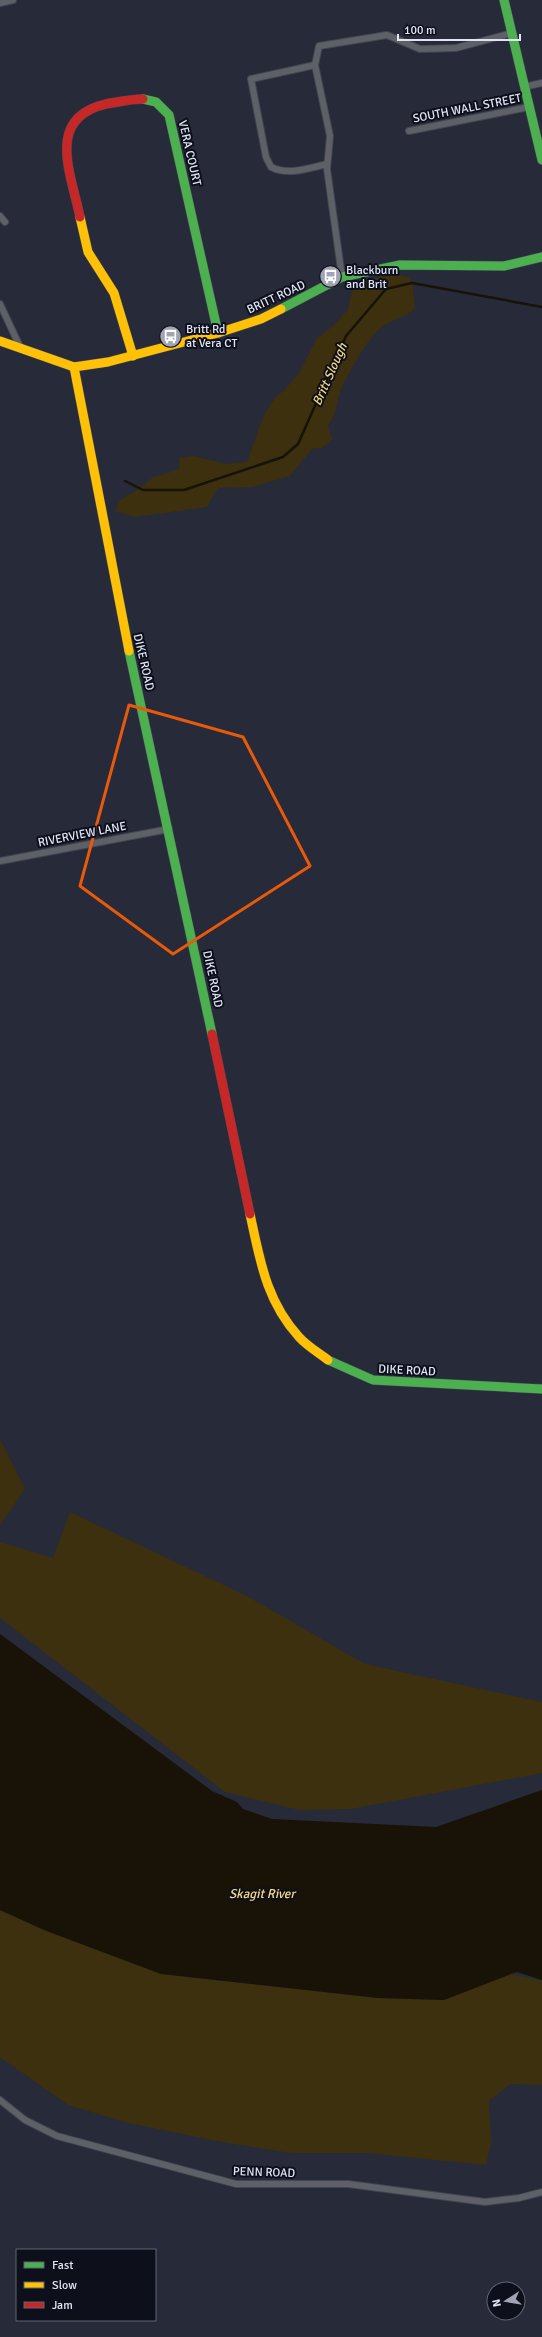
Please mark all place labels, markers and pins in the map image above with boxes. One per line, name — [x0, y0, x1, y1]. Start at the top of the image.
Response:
place label: Blackburn and Brit — [346, 263, 398, 292]
bus stop icon: Blackburn and Brit — [318, 264, 344, 290]
place label: Britt Rd at Vera CT — [186, 322, 237, 351]
bus stop icon: Britt Rd at Vera CT — [158, 323, 184, 349]

